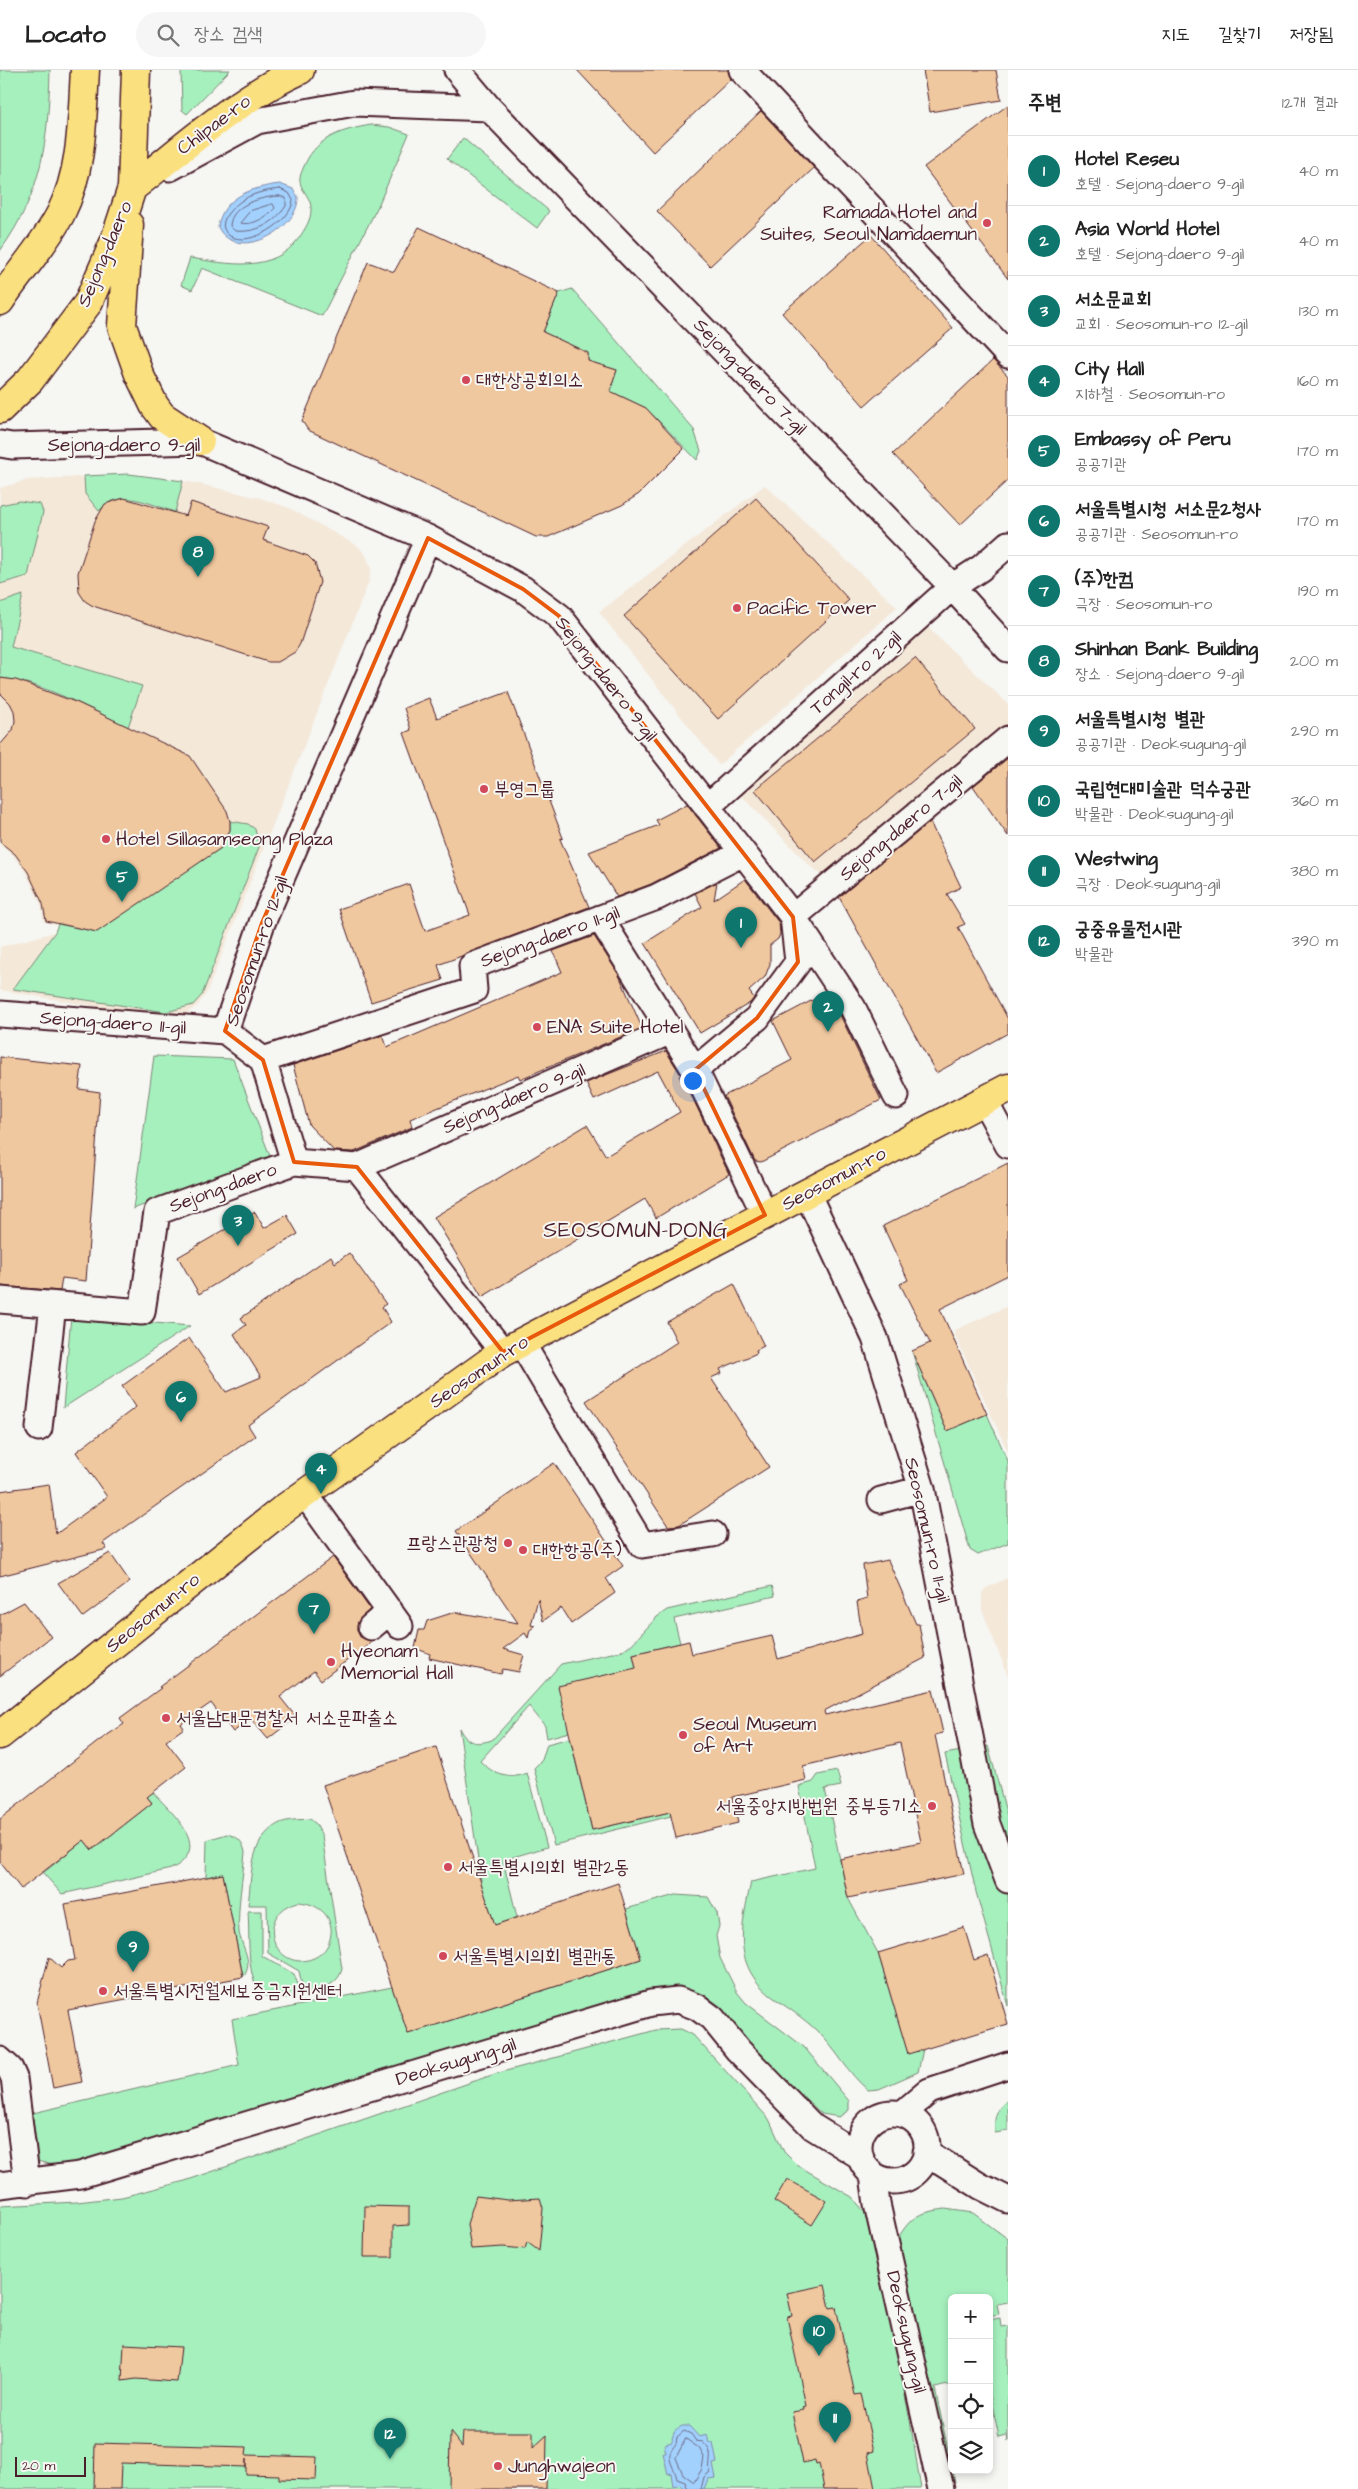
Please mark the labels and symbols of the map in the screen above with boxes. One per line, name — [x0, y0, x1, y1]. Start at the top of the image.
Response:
street label: Chilpae-ro — [171, 88, 257, 162]
street label: Sejong-daero — [71, 197, 140, 311]
place label: Ramada Hotel and Suites, Seoul Namdaemun — [760, 199, 977, 248]
marker: Ramada Hotel and Suites, Seoul Namdaemun — [981, 217, 993, 229]
street label: Sejong-daero 7-gil — [686, 312, 813, 442]
place label: 대한상공회의소 — [476, 367, 583, 394]
marker: 대한상공회의소 — [460, 374, 472, 386]
street label: Sejong-daero 9-gil — [48, 432, 200, 460]
pin: 8 — [182, 536, 214, 577]
place label: Pacific Tower — [747, 595, 877, 622]
marker: Pacific Tower — [731, 602, 743, 614]
street label: Sejong-daero 9-gil — [548, 611, 664, 748]
street label: Tongil-ro 2-gil — [804, 625, 908, 722]
street label: Sejong-daero 7-gil — [834, 768, 969, 888]
place label: 부영그룹 — [494, 776, 555, 803]
marker: 부영그룹 — [478, 783, 490, 795]
place label: Hotel Sillasamseong Plaza — [116, 826, 333, 854]
marker: Hotel Sillasamseong Plaza — [100, 833, 112, 845]
pin: 5 — [106, 861, 138, 902]
street label: Seosomun-ro 12-gil — [219, 872, 296, 1030]
street label: Sejong-daero 11-gil — [476, 899, 624, 976]
pin: 1 — [725, 907, 757, 948]
pin: 2 — [812, 991, 844, 1032]
street label: Sejong-daero 11-gil — [39, 1004, 187, 1043]
place label: ENA Suite Hotel — [547, 1014, 683, 1041]
marker: ENA Suite Hotel — [531, 1021, 543, 1033]
street label: Sejong-daero 9-gil — [438, 1057, 590, 1142]
your location — [680, 1068, 706, 1094]
street label: Seosomun-ro — [777, 1140, 891, 1218]
street label: Sejong-daero — [165, 1156, 281, 1221]
pin: 3 — [222, 1205, 254, 1246]
district label: SEOSOMUN-DONG — [544, 1216, 728, 1245]
street label: Seosomun-ro — [424, 1329, 534, 1415]
pin: 6 — [165, 1381, 197, 1422]
pin: 4 — [305, 1453, 337, 1494]
street label: Seosomun-ro 11-gil — [896, 1455, 957, 1606]
place label: 프랑스관광청 — [406, 1530, 498, 1557]
marker: 프랑스관광청 — [502, 1537, 514, 1549]
place label: 대한항공(주) — [533, 1537, 622, 1564]
marker: 대한항공(주) — [517, 1544, 529, 1556]
street label: Seosomun-ro — [100, 1566, 206, 1659]
pin: 7 — [298, 1593, 330, 1634]
place label: Hyeonam Memorial Hall — [341, 1638, 453, 1687]
marker: Hyeonam Memorial Hall — [325, 1656, 337, 1668]
place label: 서울남대문경찰서 서소문파출소 — [176, 1705, 398, 1732]
place label: Seoul Museum of Art — [693, 1711, 816, 1760]
marker: 서울남대문경찰서 서소문파출소 — [160, 1712, 172, 1724]
marker: Seoul Museum of Art — [677, 1729, 689, 1741]
place label: 서울중앙지방법원 중부등기소 — [716, 1793, 922, 1820]
marker: 서울중앙지방법원 중부등기소 — [926, 1800, 938, 1812]
place label: 서울특별시의회 별관2동 — [458, 1854, 629, 1881]
marker: 서울특별시의회 별관2동 — [442, 1861, 454, 1873]
pin: 9 — [117, 1931, 149, 1972]
place label: 서울특별시의회 별관1동 — [453, 1943, 616, 1970]
marker: 서울특별시의회 별관1동 — [437, 1950, 449, 1962]
place label: 서울특별시전월세보증금지원센터 — [113, 1978, 342, 2005]
marker: 서울특별시전월세보증금지원센터 — [97, 1985, 109, 1997]
street label: Deoksugung-gil — [393, 2031, 520, 2094]
street label: Deoksugung-gil — [878, 2268, 933, 2396]
pin: 10 — [803, 2315, 835, 2356]
pin: 11 — [819, 2402, 851, 2443]
pin: 12 — [374, 2418, 406, 2459]
place label: Junghwajeon — [508, 2453, 615, 2481]
scale bar — [15, 2454, 86, 2477]
marker: Junghwajeon — [492, 2460, 504, 2472]

